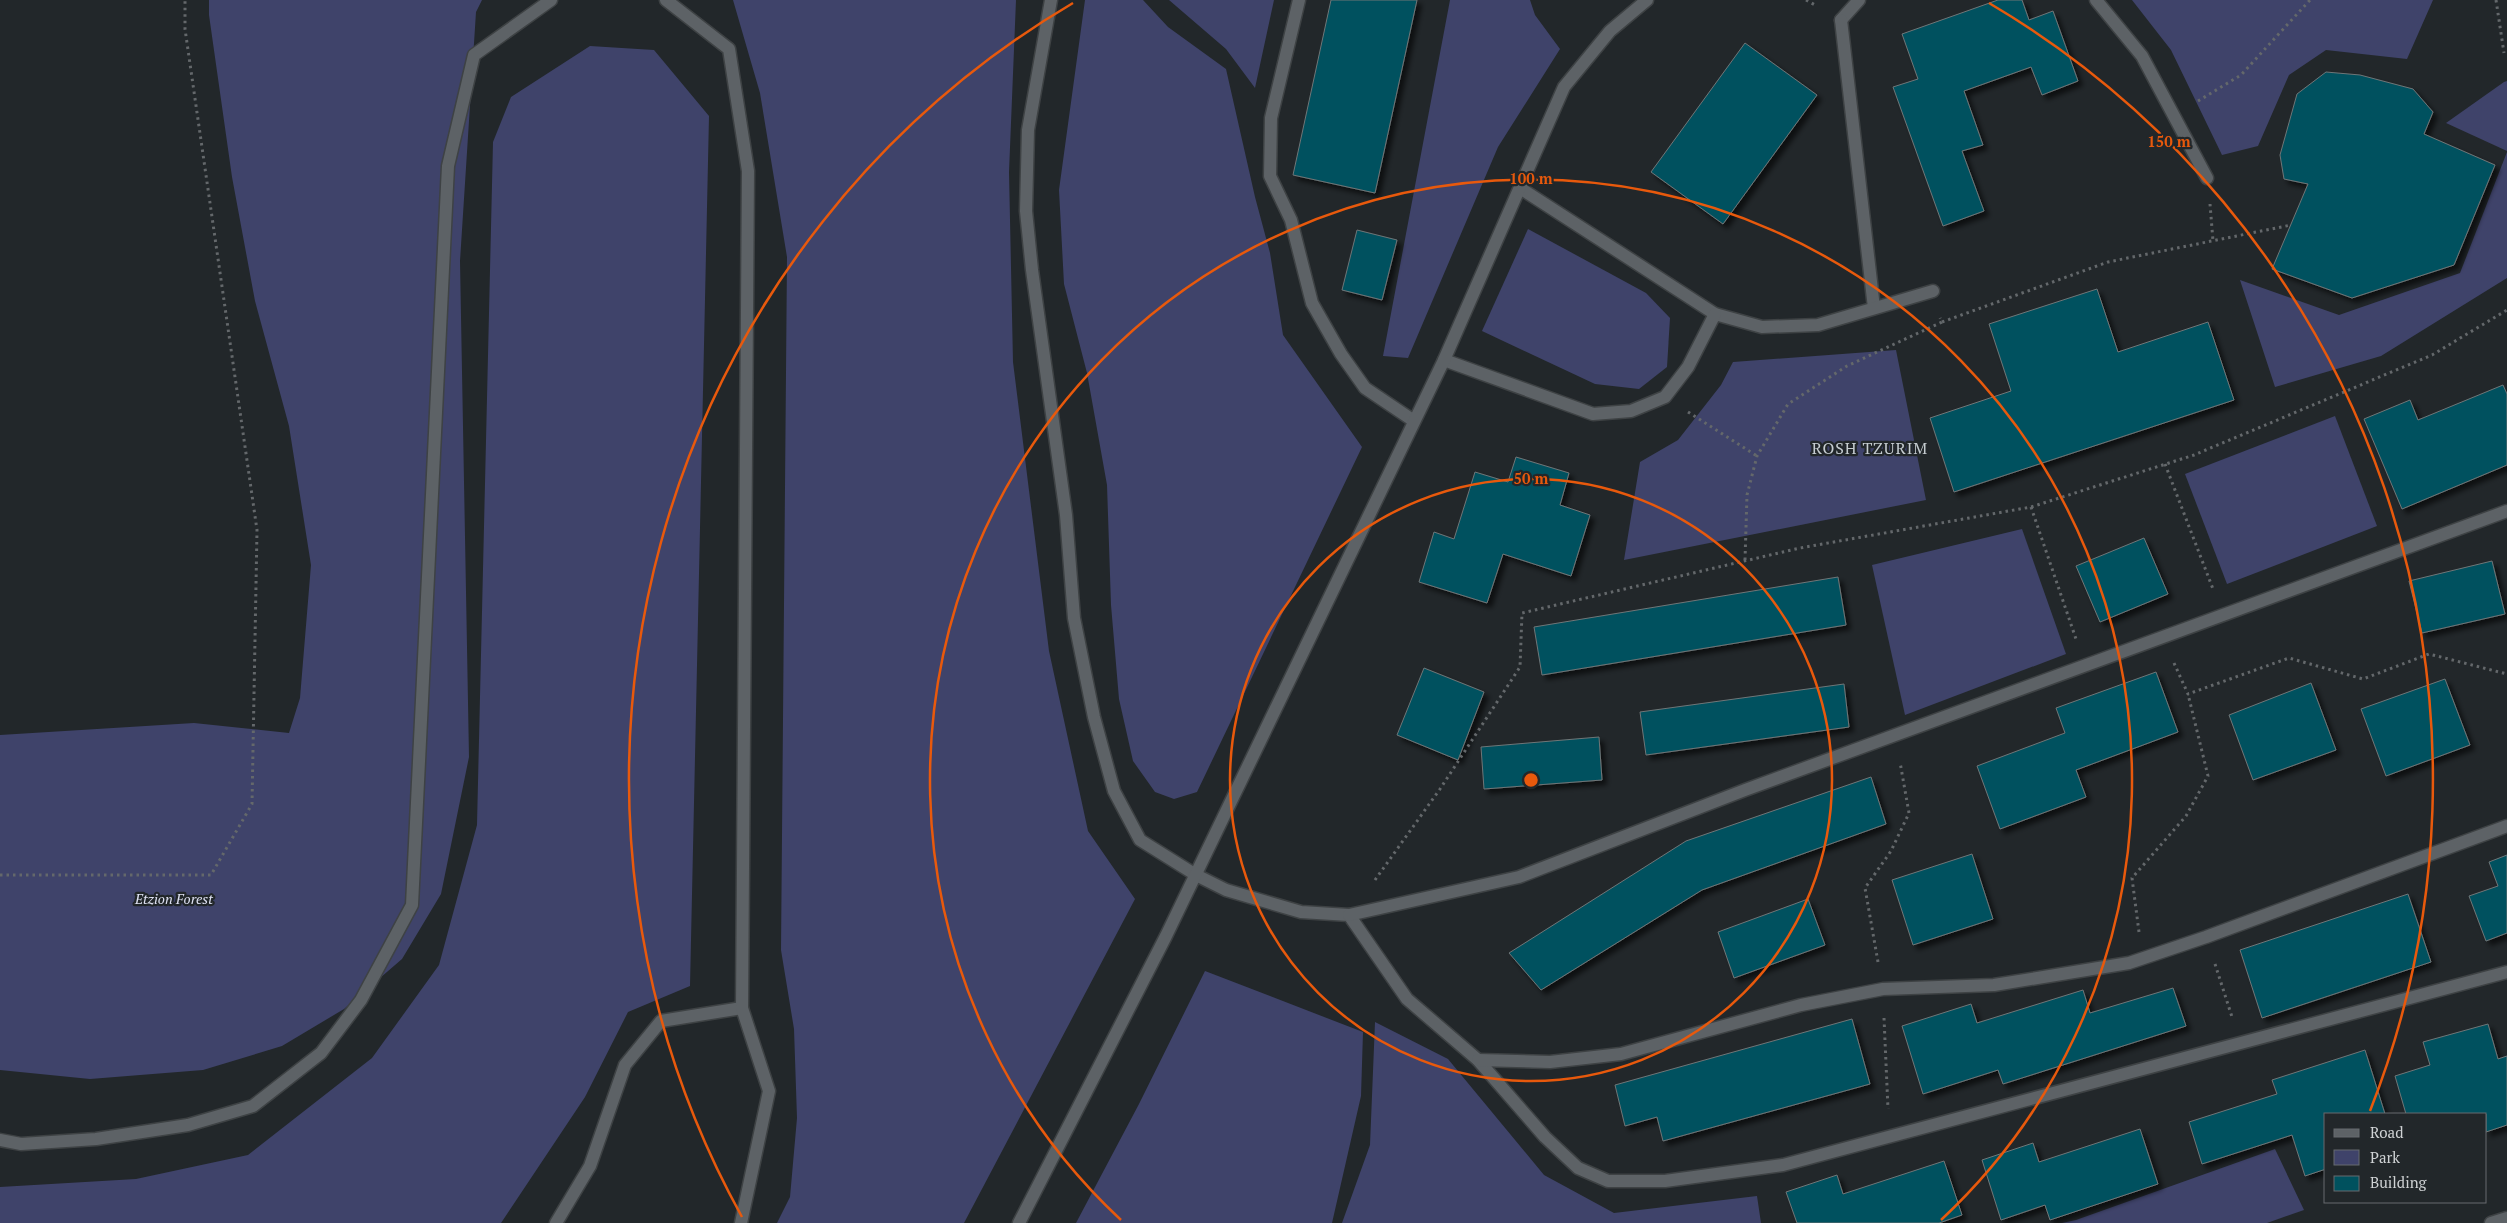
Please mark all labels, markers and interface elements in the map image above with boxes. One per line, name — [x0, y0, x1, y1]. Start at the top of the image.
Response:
text: 150 m — [2147, 131, 2191, 151]
text: 100 m — [1509, 168, 1553, 188]
district label: ROSH TZURIM — [1812, 437, 1928, 459]
text: 50 m — [1514, 468, 1549, 488]
centre of rings — [1522, 771, 1540, 789]
park label: Etzion Forest — [134, 889, 213, 908]
legend — [2324, 1113, 2487, 1203]
text: Road — [2370, 1122, 2403, 1142]
text: Park — [2370, 1147, 2400, 1167]
text: Building — [2370, 1172, 2428, 1192]

